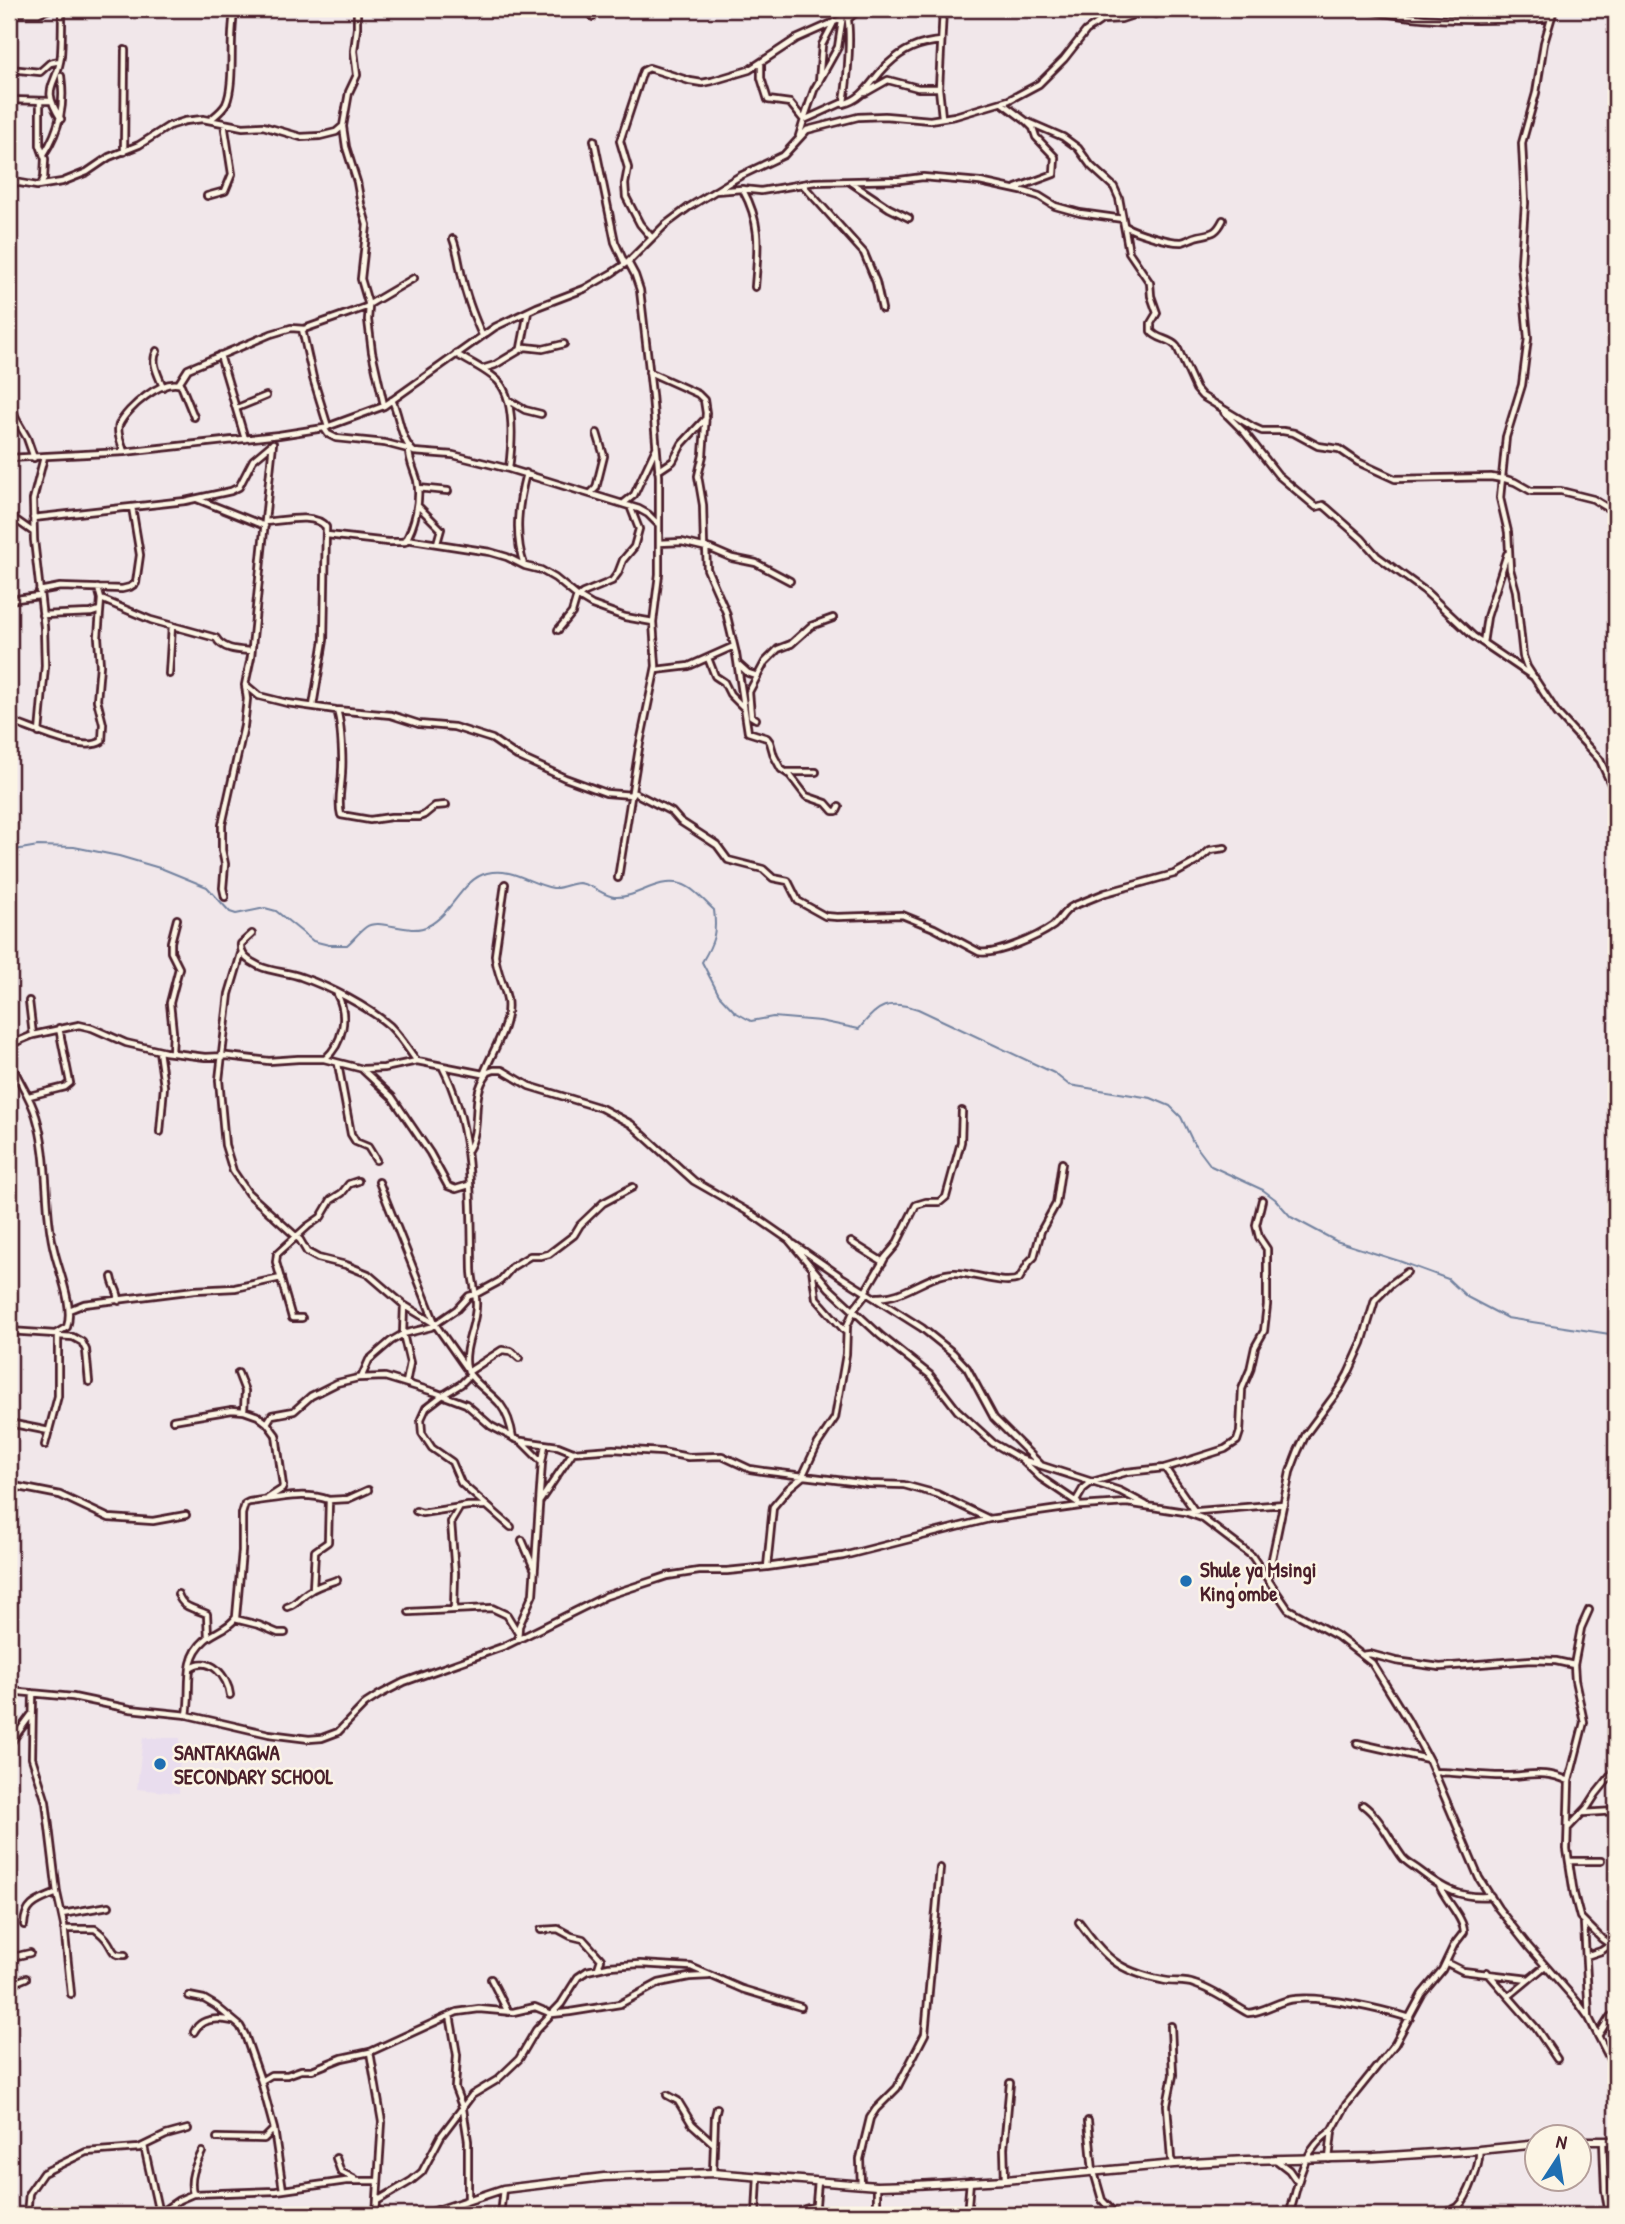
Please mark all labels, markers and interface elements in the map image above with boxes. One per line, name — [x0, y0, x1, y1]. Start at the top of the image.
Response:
place label: Shule ya Msingi King'ombe — [1200, 1555, 1316, 1609]
marker: Shule ya Msingi King'ombe — [1178, 1573, 1194, 1589]
place label: SANTAKAGWA SECONDARY SCHOOL — [174, 1738, 333, 1791]
marker: SANTAKAGWA SECONDARY SCHOOL — [152, 1756, 168, 1772]
north arrow — [1524, 2122, 1594, 2192]
text: N — [1554, 2128, 1569, 2155]

